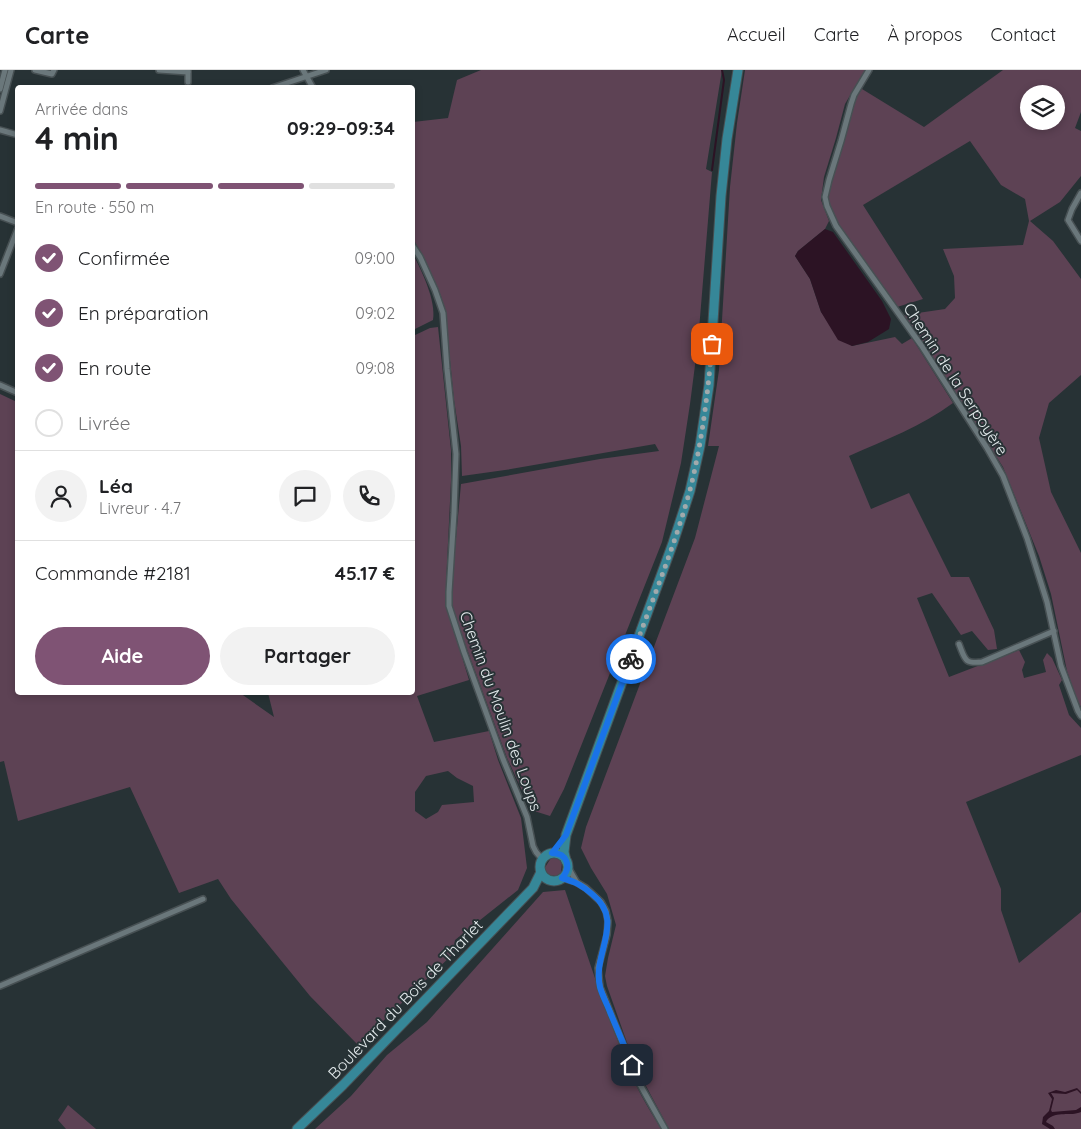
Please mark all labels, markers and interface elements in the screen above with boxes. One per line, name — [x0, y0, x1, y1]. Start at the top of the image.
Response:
text: Carte — [25, 20, 89, 50]
text: Accueil — [727, 23, 786, 46]
text: Carte — [814, 23, 859, 46]
text: À propos — [887, 23, 963, 46]
text: Contact — [991, 23, 1056, 46]
map controls — [1020, 85, 1065, 130]
button: layers — [1020, 85, 1065, 130]
text: Arrivée dans — [35, 99, 128, 119]
text: 09:29–09:34 — [287, 116, 395, 140]
text: 4 min — [35, 118, 119, 158]
text: En route · 550 m — [35, 197, 154, 217]
icon: check — [35, 244, 63, 272]
text: Confirmée — [78, 246, 170, 270]
text: 09:00 — [355, 248, 395, 268]
icon: check — [35, 299, 63, 327]
street label: Chemin de la Serpoyère — [899, 299, 1013, 459]
text: En préparation — [78, 301, 209, 325]
text: 09:02 — [355, 303, 395, 323]
pin — [691, 323, 733, 365]
icon: bag — [698, 330, 726, 358]
icon: check — [35, 354, 63, 382]
text: En route — [78, 356, 151, 380]
text: 09:08 — [355, 358, 395, 378]
text: Livrée — [78, 411, 131, 435]
button: person — [35, 470, 87, 522]
button: chat — [279, 470, 331, 522]
button: phone — [343, 470, 395, 522]
text: Léa — [99, 474, 133, 498]
text: Livreur · 4.7 — [99, 498, 181, 518]
text: Commande #2181 — [35, 561, 191, 585]
text: 45.17 € — [335, 561, 395, 585]
street label: Chemin du Moulin des Loups — [455, 608, 547, 814]
button: Aide — [35, 627, 210, 685]
button: Partager — [220, 627, 395, 685]
courier — [606, 634, 656, 684]
icon: bike — [617, 645, 645, 673]
street label: Boulevard du Bois de Tharlet — [323, 915, 487, 1083]
pin — [611, 1044, 653, 1086]
icon: home — [618, 1051, 646, 1079]

